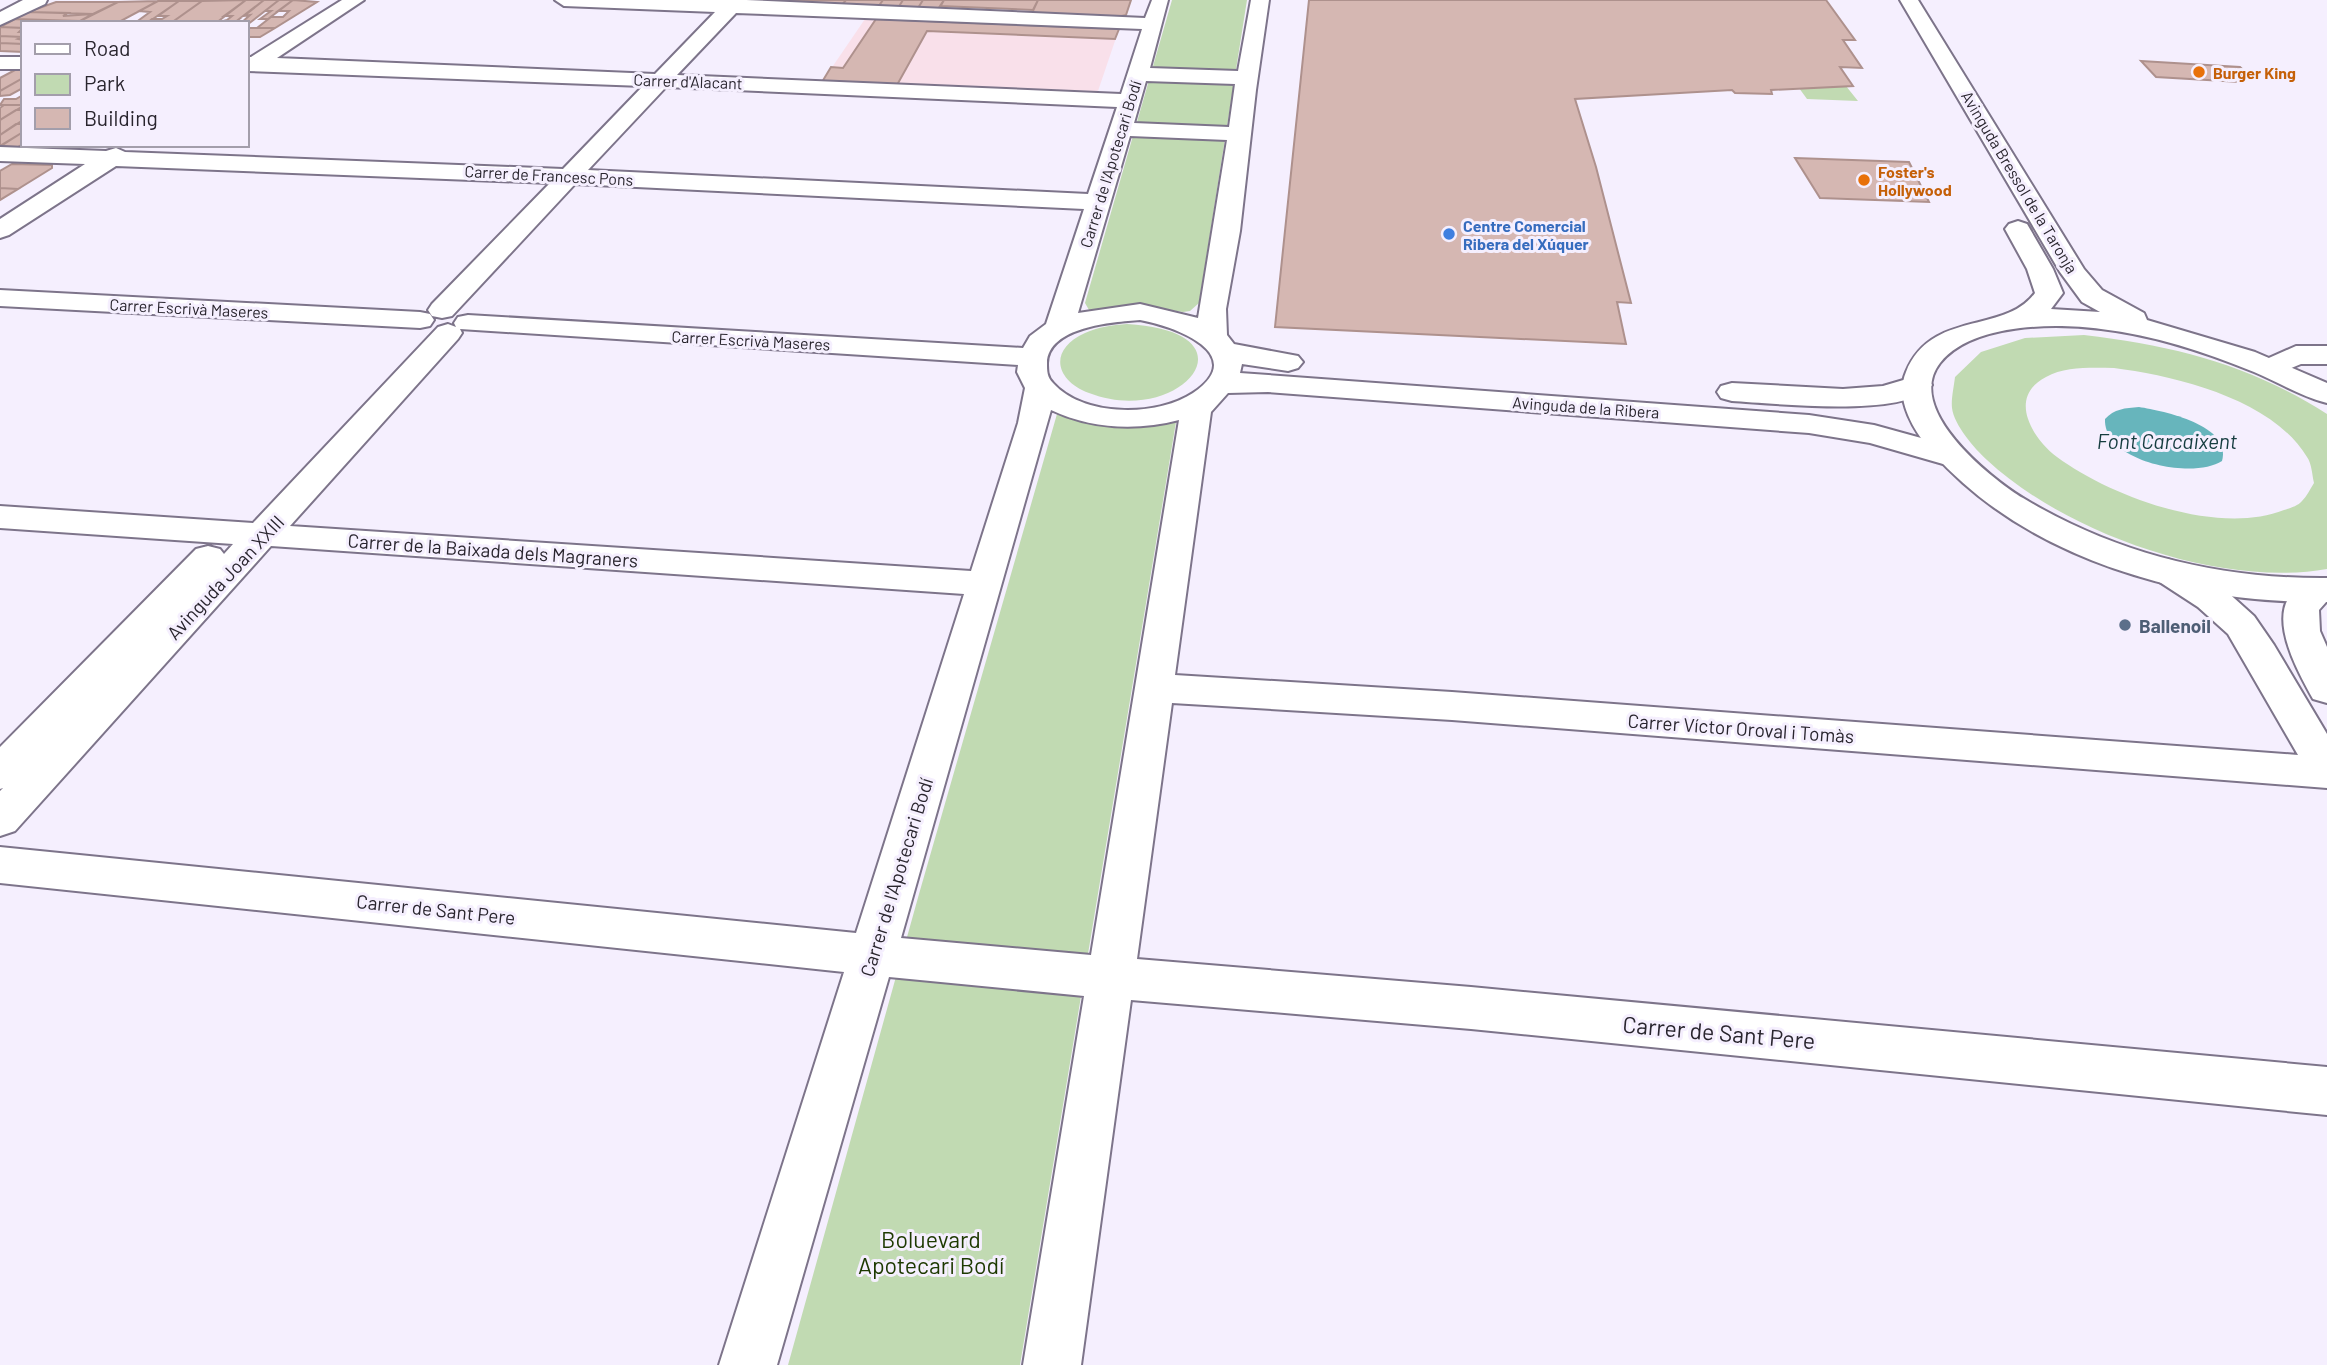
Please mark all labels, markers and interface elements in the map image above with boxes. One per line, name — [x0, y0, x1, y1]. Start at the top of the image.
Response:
legend — [21, 21, 248, 147]
text: Road — [84, 35, 130, 60]
place label: Burger King — [2213, 63, 2296, 82]
marker: Burger King — [2191, 64, 2207, 80]
text: Park — [84, 70, 125, 95]
street label: Carrer d'Alacant — [633, 70, 743, 92]
street label: Carrer de l'Apotecari Bodí — [1076, 78, 1145, 250]
street label: Avinguda Bressol de la Taronja — [1958, 87, 2082, 277]
text: Building — [84, 105, 158, 130]
street label: Carrer de Francesc Pons — [464, 161, 634, 189]
place label: Foster's Hollywood — [1878, 162, 1952, 199]
marker: Foster's Hollywood — [1856, 172, 1872, 188]
place label: Centre Comercial Ribera del Xúquer — [1463, 216, 1589, 253]
marker: Centre Comercial Ribera del Xúquer — [1441, 226, 1457, 242]
street label: Carrer Escrivà Maseres — [109, 294, 269, 322]
street label: Carrer Escrivà Maseres — [671, 326, 831, 354]
street label: Avinguda de la Ribera — [1512, 392, 1660, 422]
water label: Font Carcaixent — [2097, 428, 2238, 453]
street label: Avinguda Joan XXIII — [161, 510, 289, 644]
street label: Carrer de la Baixada dels Magraners — [347, 528, 639, 572]
place label: Ballenoil — [2139, 614, 2211, 637]
marker: Ballenoil — [2117, 617, 2133, 633]
street label: Carrer Víctor Oroval i Tomàs — [1627, 709, 1855, 747]
street label: Carrer de l'Apotecari Bodí — [855, 775, 937, 979]
street label: Carrer de Sant Pere — [355, 889, 517, 929]
street label: Carrer de Sant Pere — [1621, 1010, 1817, 1054]
park label: Boluevard Apotecari Bodí — [858, 1225, 1004, 1279]

